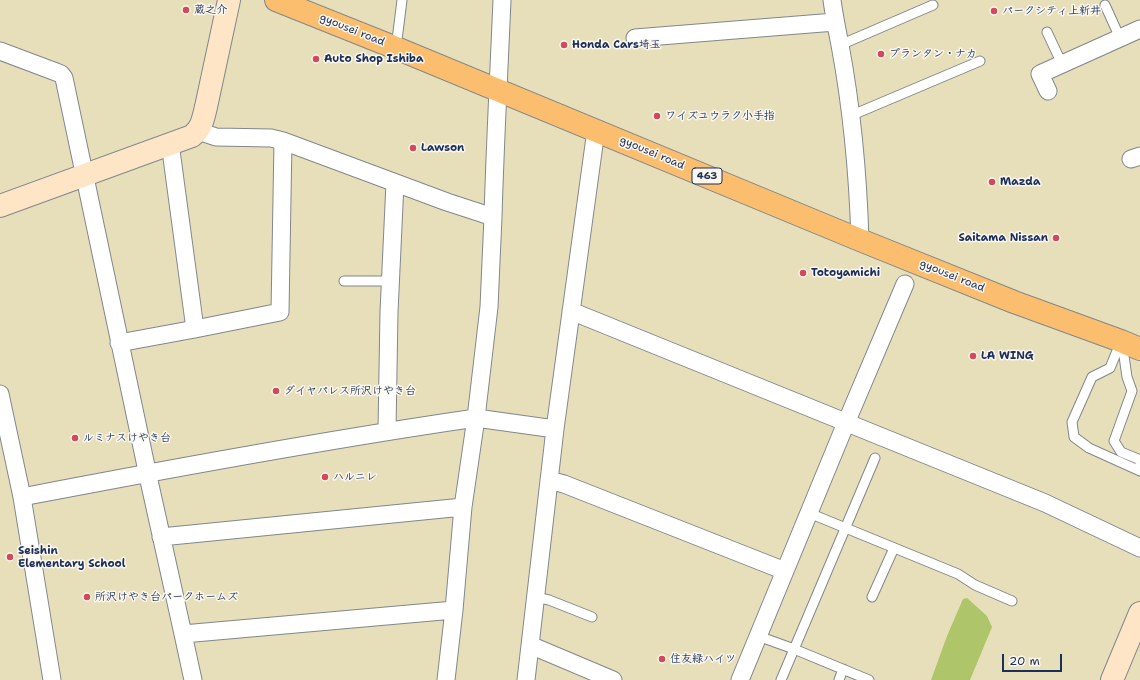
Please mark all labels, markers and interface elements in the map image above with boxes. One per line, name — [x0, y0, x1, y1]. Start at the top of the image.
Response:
place label: 蔵之介 — [194, 3, 227, 17]
place label: パークシティ上新井 — [1002, 4, 1101, 18]
marker: 蔵之介 — [181, 5, 191, 15]
marker: パークシティ上新井 — [989, 6, 999, 16]
street label: gyousei road — [318, 11, 386, 49]
place label: Honda Cars埼玉 — [572, 38, 661, 52]
marker: Honda Cars埼玉 — [559, 40, 569, 50]
place label: プランタン・ナカ — [889, 47, 977, 61]
marker: プランタン・ナカ — [876, 49, 886, 59]
place label: Auto Shop Ishiba — [324, 52, 423, 66]
marker: Auto Shop Ishiba — [311, 54, 321, 64]
place label: ワイズユウラク小手指 — [665, 109, 775, 123]
marker: ワイズユウラク小手指 — [652, 111, 662, 121]
street label: gyousei road — [618, 133, 686, 173]
place label: Lawson — [421, 141, 464, 155]
marker: Lawson — [408, 143, 418, 153]
road number: 463 — [692, 168, 722, 184]
place label: Mazda — [1000, 175, 1040, 189]
marker: Mazda — [987, 177, 997, 187]
place label: Saitama Nissan — [958, 231, 1048, 245]
marker: Saitama Nissan — [1051, 233, 1061, 243]
street label: gyousei road — [918, 257, 986, 295]
place label: Totoyamichi — [811, 266, 880, 280]
marker: Totoyamichi — [798, 268, 808, 278]
place label: LA WING — [981, 349, 1034, 363]
marker: LA WING — [968, 351, 978, 361]
place label: ダイヤパレス所沢けやき台 — [284, 384, 416, 398]
marker: ダイヤパレス所沢けやき台 — [271, 386, 281, 396]
place label: ルミナスけやき台 — [83, 431, 171, 445]
marker: ルミナスけやき台 — [70, 433, 80, 443]
place label: ハルニレ — [333, 470, 377, 484]
marker: ハルニレ — [320, 472, 330, 482]
place label: Seishin Elementary School — [18, 544, 126, 570]
marker: Seishin Elementary School — [5, 552, 15, 562]
place label: 所沢けやき台パークホームズ — [95, 590, 238, 604]
marker: 所沢けやき台パークホームズ — [82, 592, 92, 602]
scale bar — [1004, 646, 1064, 672]
place label: 住友緑ハイツ — [670, 652, 736, 666]
text: 20 m — [1009, 653, 1040, 669]
marker: 住友緑ハイツ — [657, 654, 667, 664]

